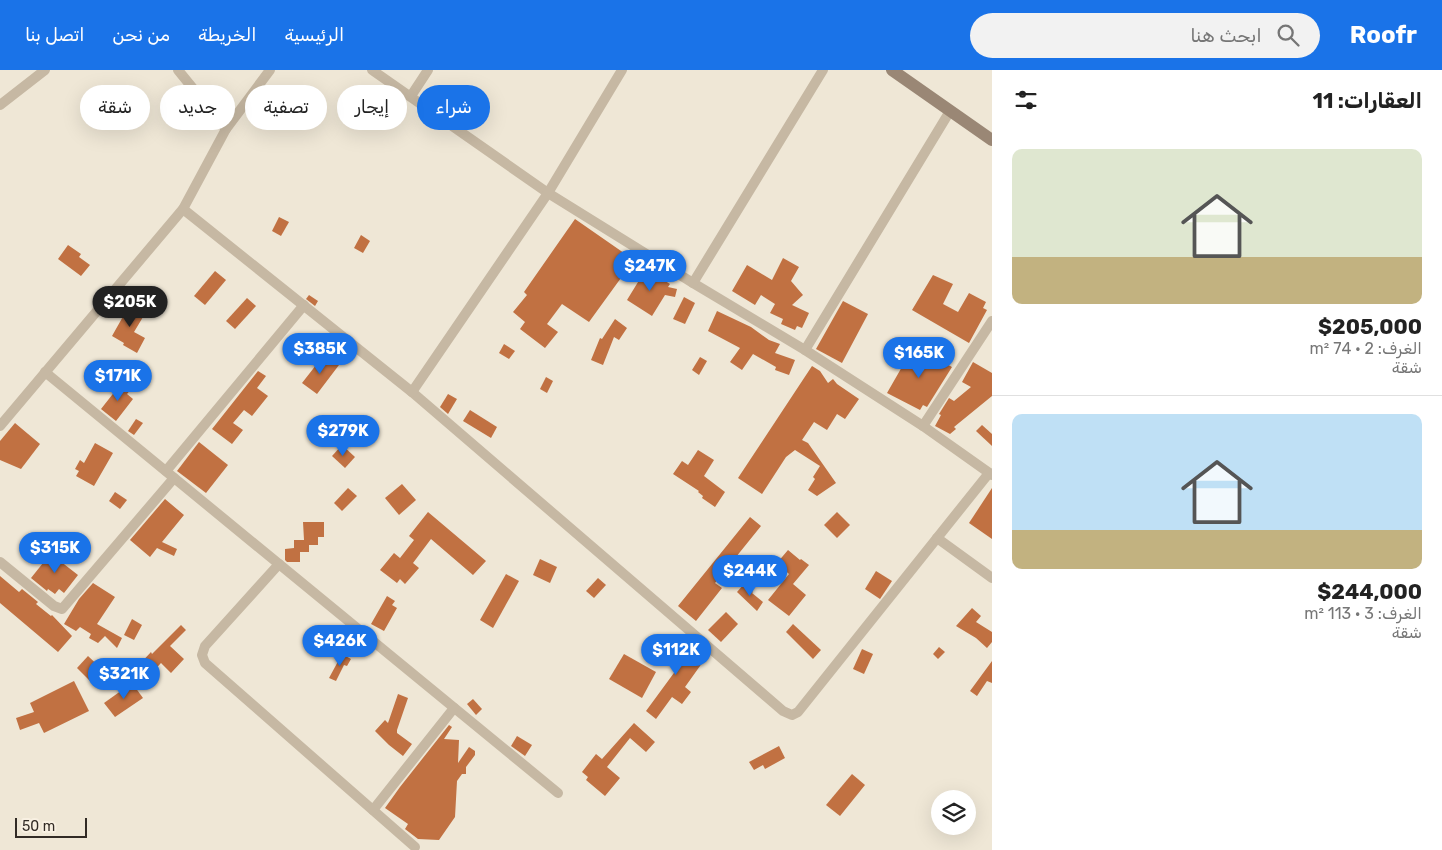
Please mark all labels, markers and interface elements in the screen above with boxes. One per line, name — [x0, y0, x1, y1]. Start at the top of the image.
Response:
search box — [970, 13, 1320, 58]
icon: search — [1274, 21, 1302, 49]
text: Roofr — [1350, 21, 1417, 49]
text: اتصل بنا — [25, 24, 84, 46]
text: من نحن — [112, 24, 170, 46]
text: الخريطة — [198, 24, 256, 46]
text: الرئيسية — [284, 24, 344, 46]
text: ابحث هنا — [1190, 24, 1262, 47]
chip: شقة — [80, 85, 150, 130]
chip: جديد — [160, 85, 235, 130]
chip: تصفية — [245, 85, 327, 130]
chip: إيجار — [337, 85, 407, 130]
chip: شراء — [417, 85, 490, 130]
icon: filters — [1012, 86, 1040, 114]
text: العقارات: 11 — [1312, 88, 1422, 113]
icon: home — [1172, 181, 1262, 271]
pin: $247K — [615, 250, 685, 292]
text: $247K — [624, 256, 676, 275]
pin: $205K — [95, 286, 165, 328]
text: $205K — [104, 292, 156, 311]
text: $205,000 — [1318, 314, 1422, 339]
pin: $385K — [285, 332, 355, 375]
pin: $165K — [884, 336, 954, 379]
text: $385K — [293, 339, 347, 358]
text: الغرف: 2 · 74 m² — [1310, 339, 1422, 358]
text: $165K — [894, 343, 944, 362]
text: شقة — [1392, 358, 1422, 377]
pin: $171K — [83, 360, 153, 402]
text: $171K — [95, 366, 141, 385]
pin: $279K — [308, 414, 378, 457]
text: $279K — [317, 421, 369, 440]
icon: home — [1172, 447, 1262, 537]
pin: $315K — [20, 532, 90, 574]
text: $315K — [30, 538, 80, 557]
pin: $244K — [715, 554, 785, 597]
text: $244K — [723, 561, 777, 580]
text: $244,000 — [1317, 579, 1422, 604]
text: الغرف: 3 · 113 m² — [1304, 604, 1422, 623]
text: شقة — [1392, 623, 1422, 642]
pin: $426K — [305, 624, 375, 667]
text: $426K — [313, 631, 367, 650]
pin: $112K — [641, 634, 711, 676]
text: $112K — [652, 640, 700, 659]
pin: $321K — [89, 658, 159, 700]
text: $321K — [99, 664, 149, 683]
map controls — [931, 790, 976, 835]
button: layers — [931, 790, 976, 835]
scale bar — [15, 815, 88, 838]
text: 50 m — [22, 818, 55, 835]

